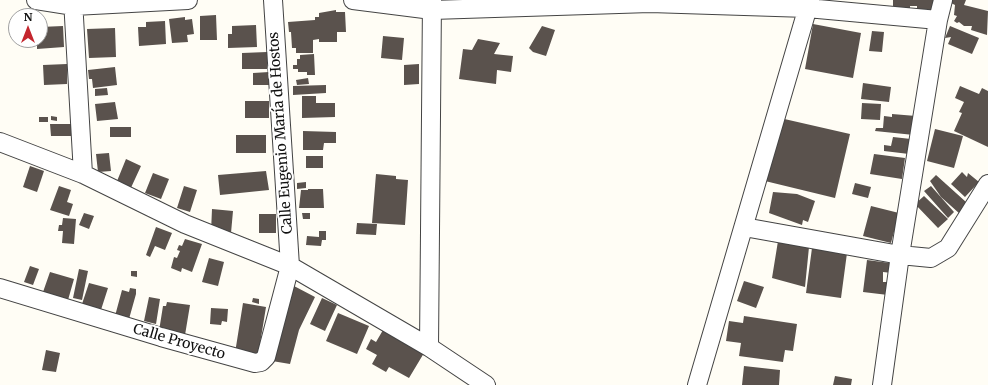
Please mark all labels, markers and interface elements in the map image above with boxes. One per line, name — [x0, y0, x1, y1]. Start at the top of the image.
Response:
north arrow — [8, 8, 48, 48]
text: N — [24, 10, 32, 24]
street label: Calle Eugenio María de Hostos — [266, 31, 296, 235]
street label: Calle Proyecto — [131, 321, 227, 363]

